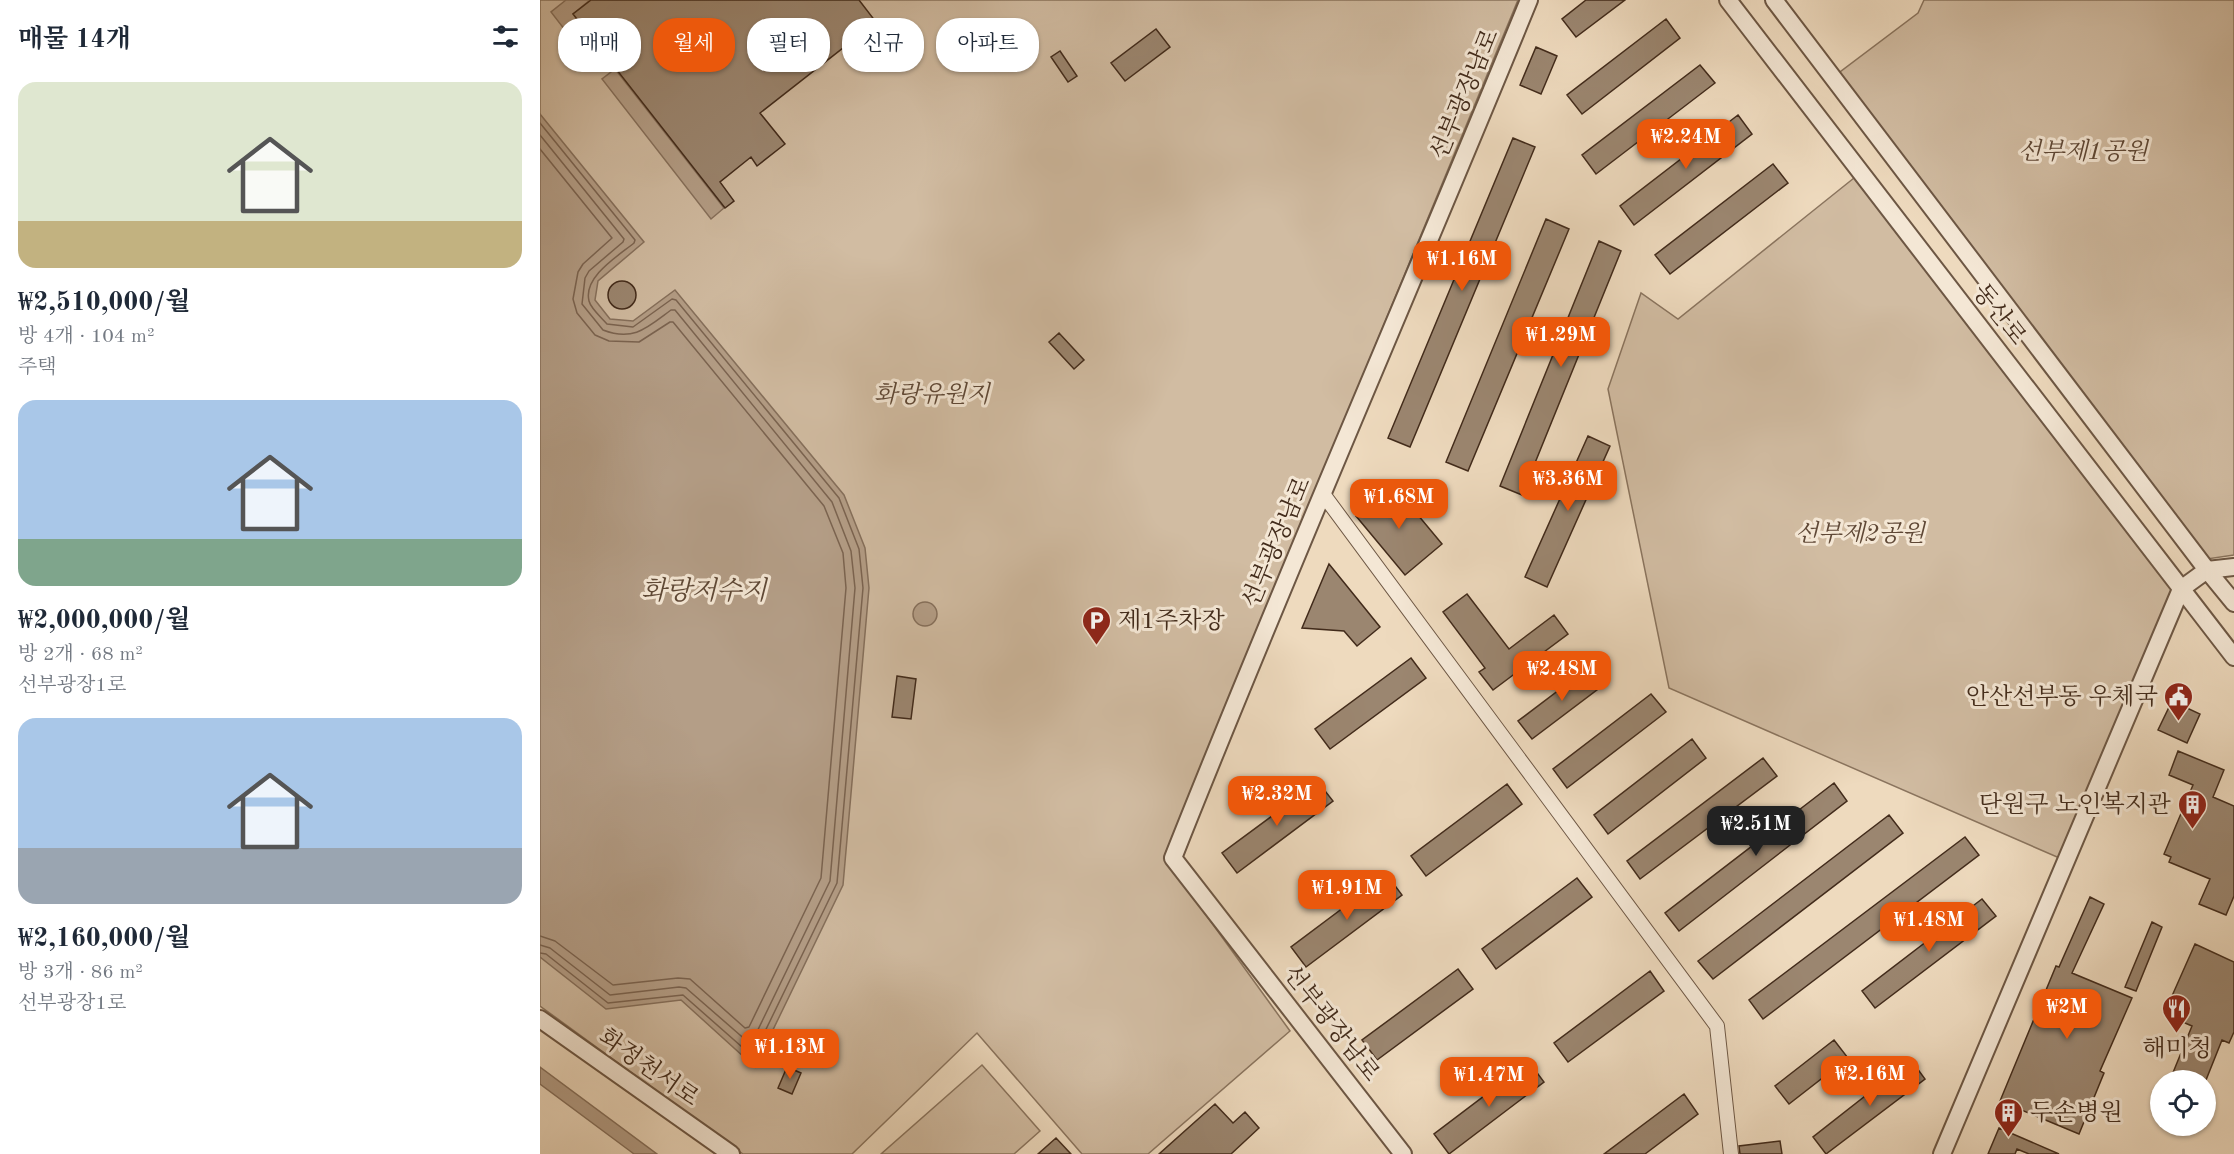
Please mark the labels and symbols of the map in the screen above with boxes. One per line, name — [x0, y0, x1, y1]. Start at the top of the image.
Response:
street label: 선부광장남로 — [1426, 25, 1504, 163]
pin: ₩2.24M — [1637, 119, 1735, 170]
park label: 선부제1공원 — [2018, 138, 2150, 165]
pin: ₩1.16M — [1413, 241, 1511, 292]
street label: 동산로 — [1968, 279, 2031, 350]
pin: ₩1.29M — [1512, 317, 1610, 368]
park label: 화랑유원지 — [874, 381, 992, 408]
pin: ₩3.36M — [1519, 461, 1617, 512]
street label: 선부광장남로 — [1238, 473, 1316, 611]
pin: ₩1.68M — [1350, 479, 1448, 530]
park label: 선부제2공원 — [1795, 520, 1927, 547]
water label: 화랑저수지 — [641, 576, 769, 605]
parking icon: 제1주차장 — [1081, 604, 1113, 646]
place label: 제1주차장 — [1118, 608, 1225, 634]
pin: ₩2.48M — [1513, 651, 1611, 702]
public building icon: 안산선부동 우체국 — [2163, 680, 2195, 722]
place label: 안산선부동 우체국 — [1966, 684, 2158, 710]
pin: ₩2.32M — [1228, 776, 1326, 827]
building icon: 단원구 노인복지관 — [2176, 788, 2208, 830]
place label: 단원구 노인복지관 — [1979, 790, 2171, 818]
pin: ₩2.51M — [1707, 806, 1805, 857]
pin: ₩1.91M — [1298, 870, 1396, 921]
pin: ₩1.48M — [1880, 902, 1978, 953]
street label: 선부광장남로 — [1278, 961, 1384, 1086]
pin: ₩2M — [2038, 989, 2096, 1040]
restaurant icon: 해미청 — [2161, 992, 2193, 1034]
street label: 화정천서로 — [593, 1024, 703, 1112]
pin: ₩1.13M — [741, 1029, 839, 1080]
place label: 해미청 — [2142, 1036, 2212, 1062]
pin: ₩2.16M — [1821, 1056, 1919, 1107]
pin: ₩1.47M — [1440, 1057, 1538, 1108]
building icon: 두손병원 — [1993, 1096, 2025, 1138]
place label: 두손병원 — [2030, 1100, 2123, 1126]

